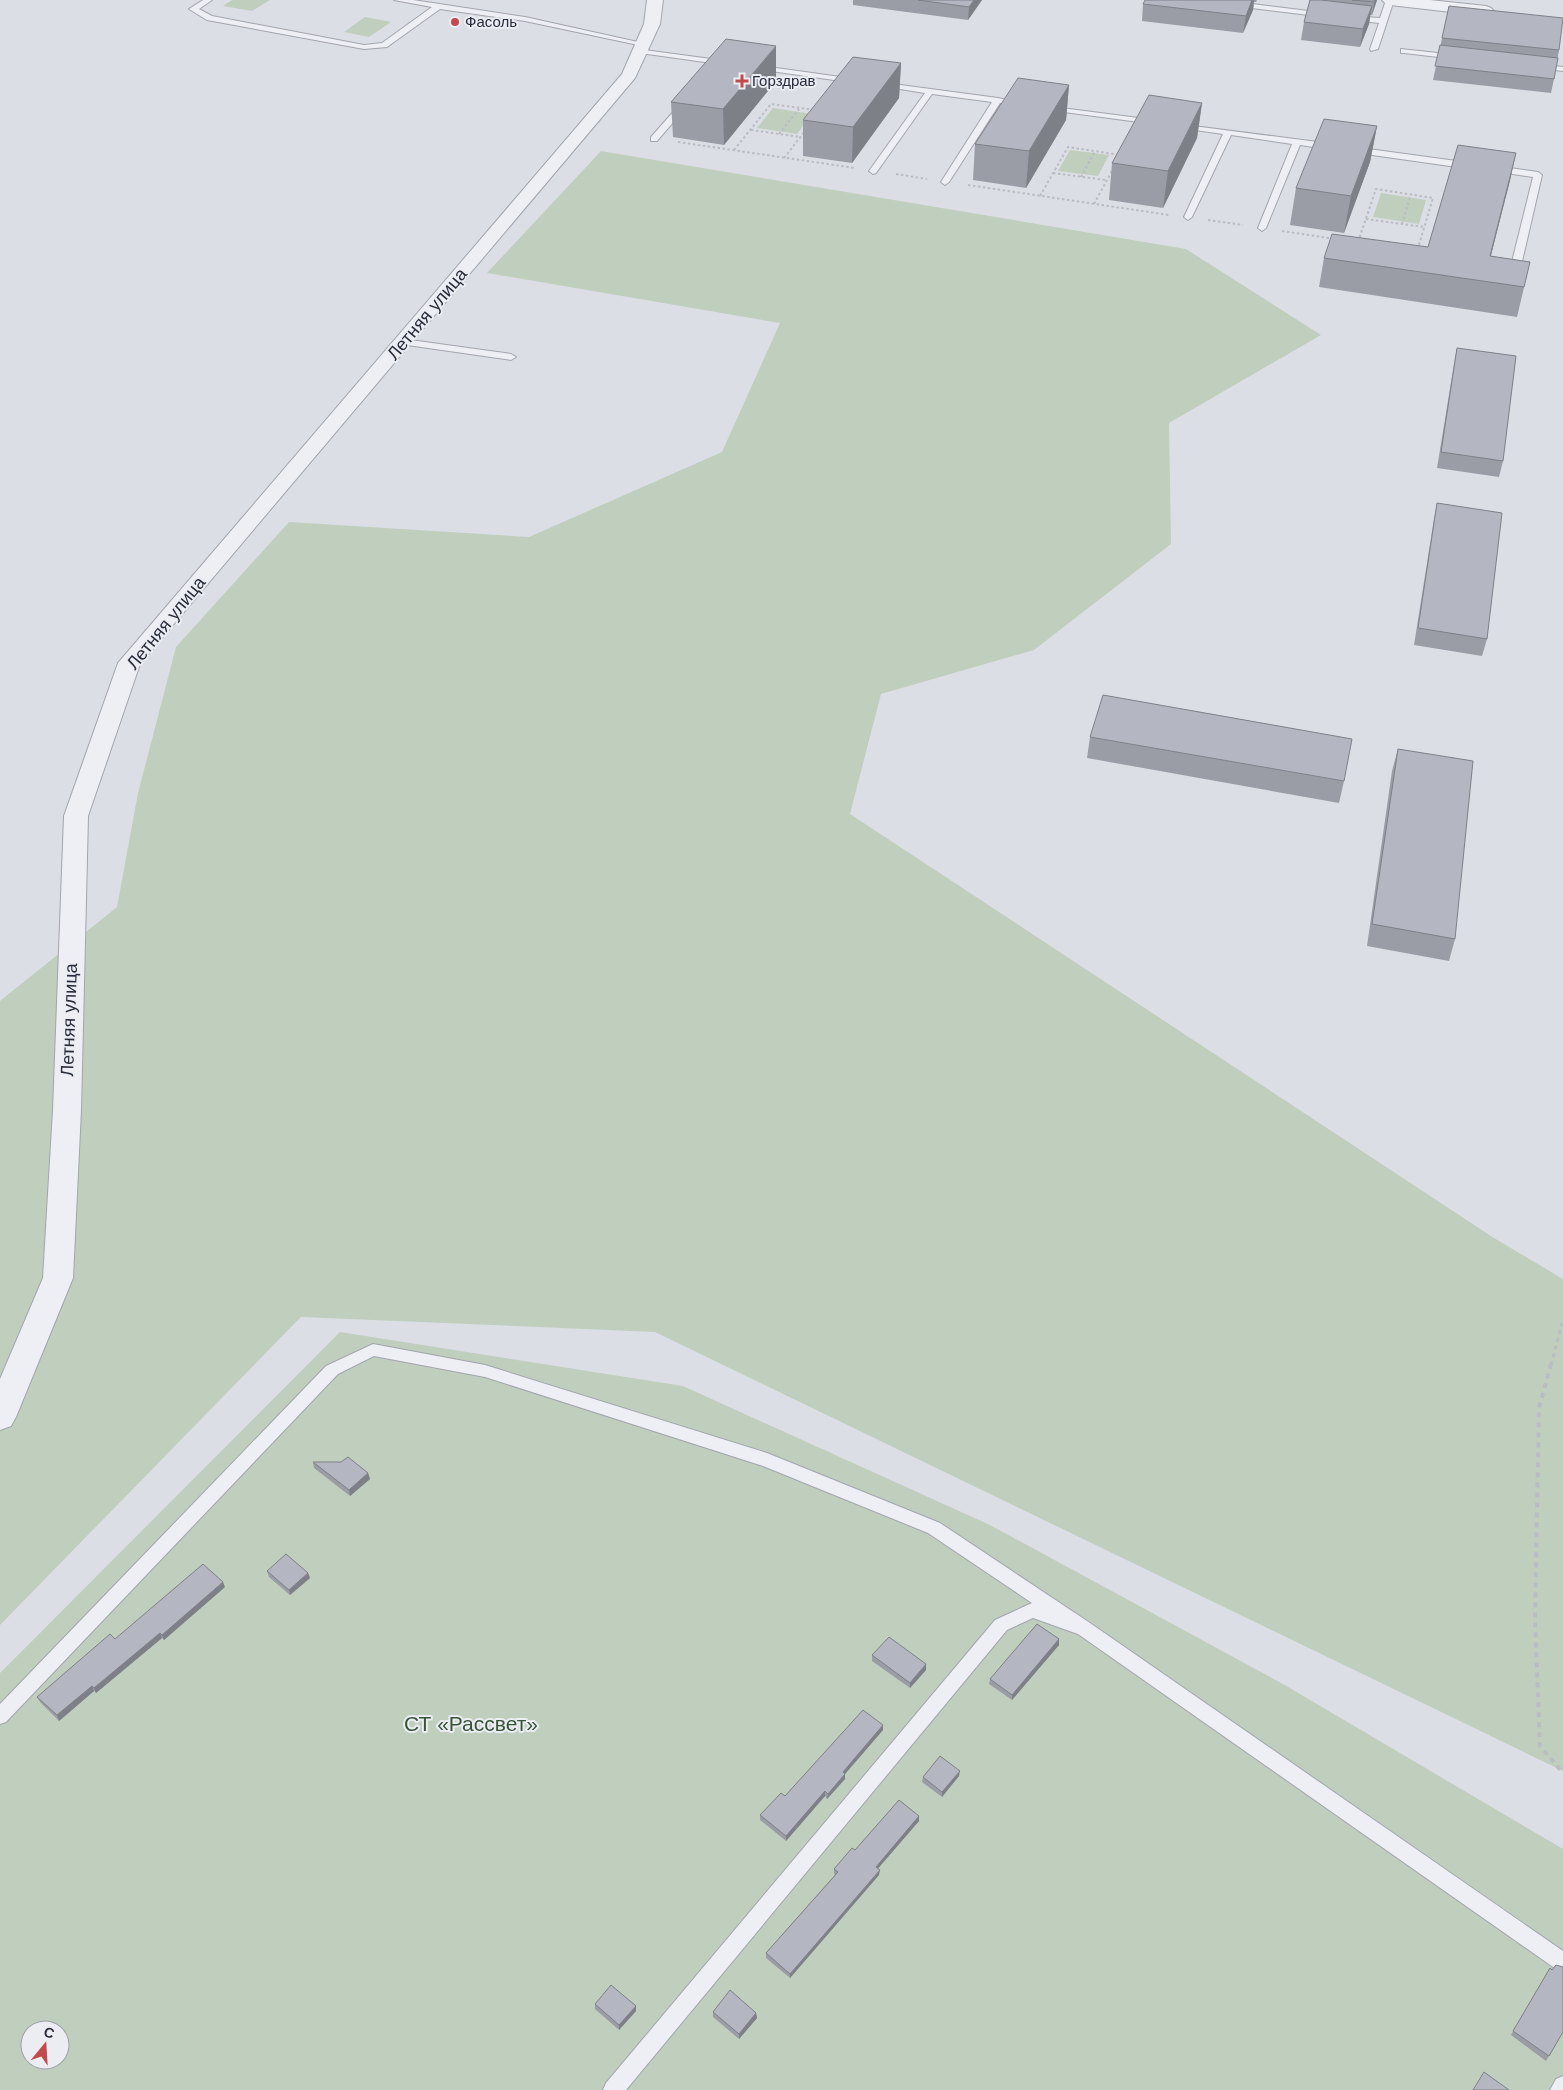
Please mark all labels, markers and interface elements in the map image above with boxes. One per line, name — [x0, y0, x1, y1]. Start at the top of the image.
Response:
place label: Фасоль — [465, 13, 517, 30]
marker: Фасоль — [449, 16, 461, 28]
place label: Горздрав — [752, 72, 816, 89]
marker: Горздрав — [736, 75, 748, 87]
street label: Летняя улица — [383, 263, 472, 364]
street label: Летняя улица — [123, 572, 210, 673]
street label: Летняя улица — [57, 962, 81, 1077]
park label: СТ «Рассвет» — [404, 1712, 538, 1735]
north arrow — [20, 2020, 70, 2070]
text: С — [42, 2023, 56, 2042]

